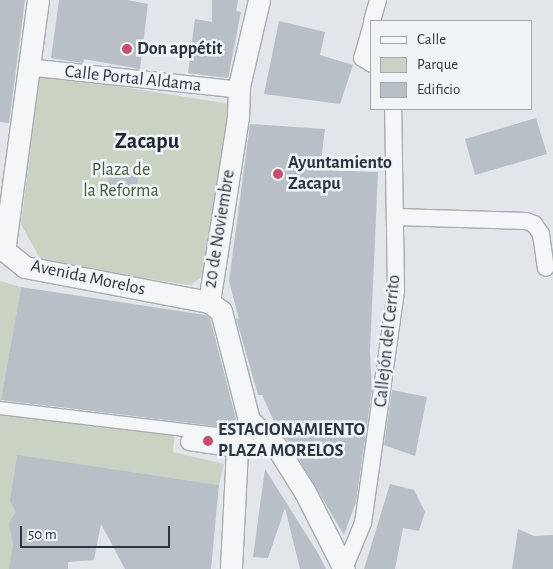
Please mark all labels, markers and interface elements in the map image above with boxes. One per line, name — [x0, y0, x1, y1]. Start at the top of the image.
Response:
legend — [370, 20, 533, 110]
text: Calle — [417, 32, 446, 47]
place label: Don appétit — [137, 38, 222, 60]
marker: Don appétit — [121, 43, 133, 55]
text: Parque — [417, 57, 458, 72]
street label: Calle Portal Aldama — [64, 61, 202, 97]
text: Edificio — [417, 82, 460, 97]
district label: Zacapu — [115, 129, 179, 155]
place label: Ayuntamiento Zacapu — [288, 153, 392, 195]
park label: Plaza de la Reforma — [83, 160, 159, 202]
street label: 20 de Noviembre — [200, 168, 240, 290]
marker: Ayuntamiento Zacapu — [272, 168, 284, 180]
street label: Avenida Morelos — [29, 255, 147, 301]
street label: Callejón del Cerrito — [370, 274, 406, 408]
place label: ESTACIONAMIENTO PLAZA MORELOS — [218, 420, 365, 462]
marker: ESTACIONAMIENTO PLAZA MORELOS — [202, 435, 214, 447]
scale bar — [22, 516, 172, 548]
text: 50 m — [28, 527, 57, 542]

